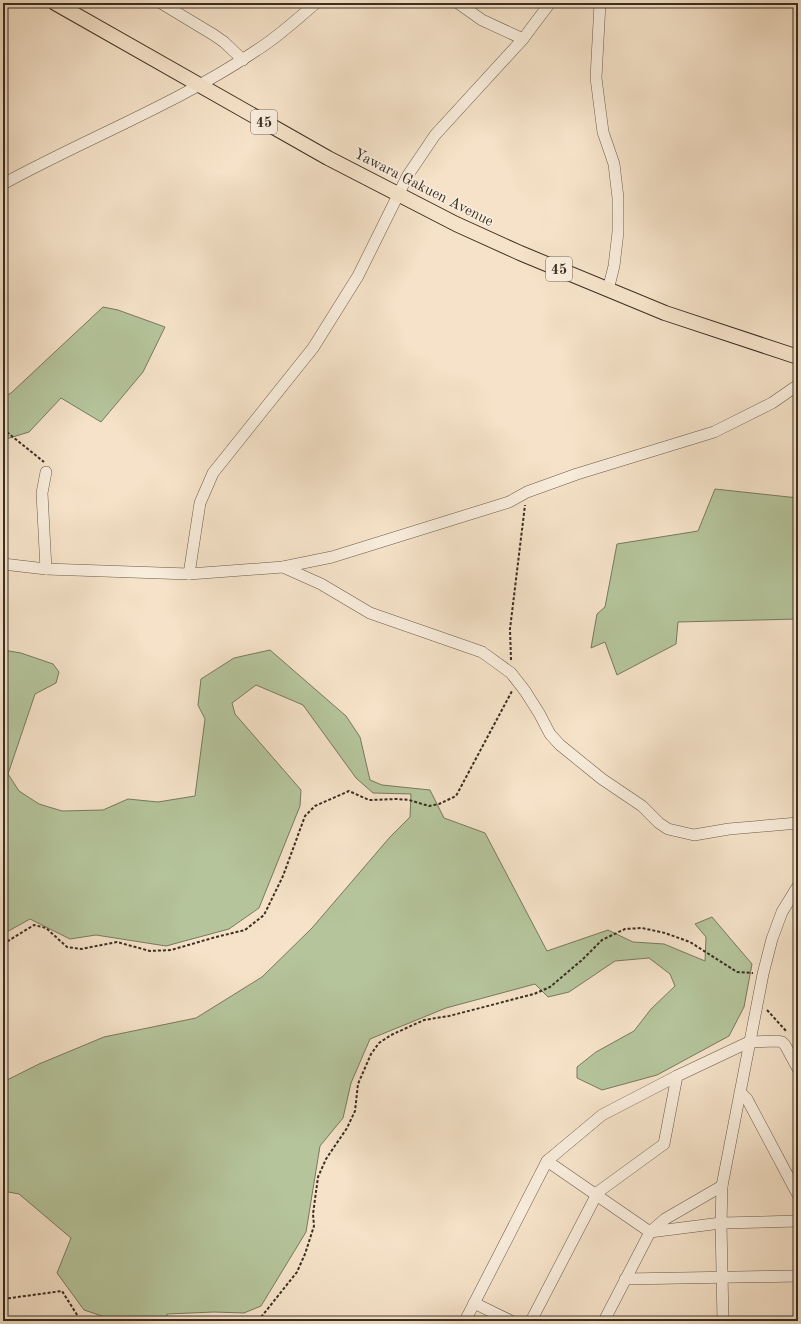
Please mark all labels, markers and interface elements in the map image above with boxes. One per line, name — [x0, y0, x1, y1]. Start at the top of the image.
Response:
road number: 45 — [251, 110, 277, 134]
street label: Yawara Gakuen Avenue — [351, 147, 496, 230]
road number: 45 — [546, 257, 572, 281]

